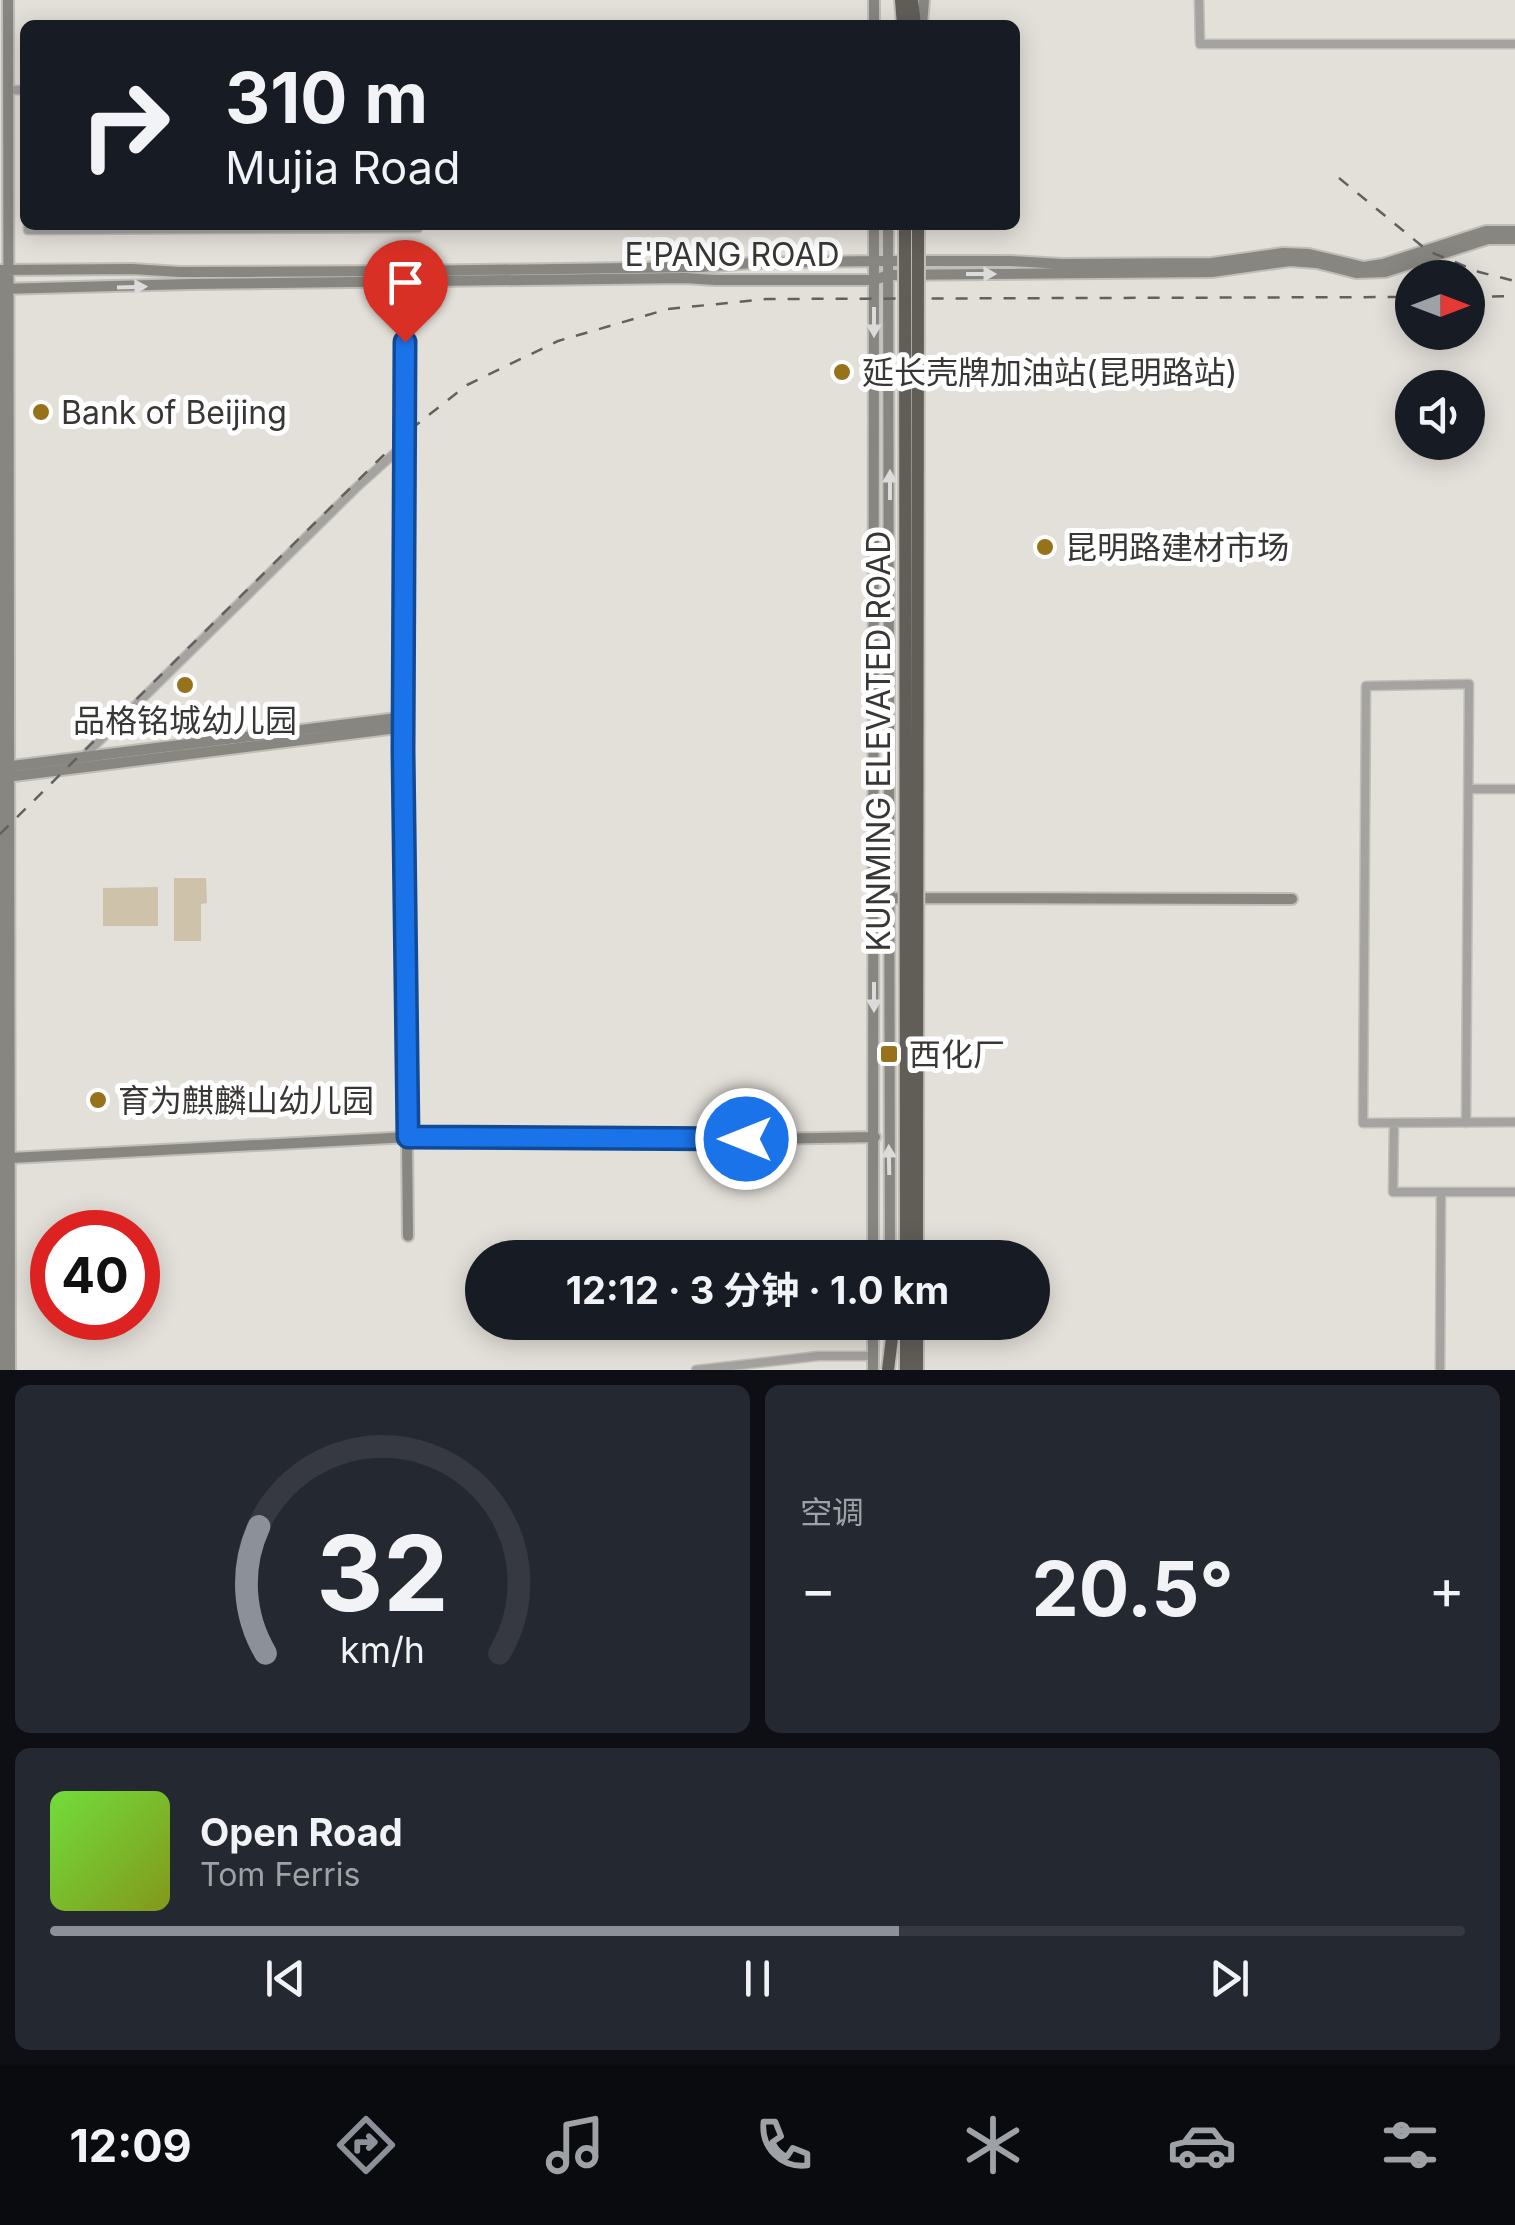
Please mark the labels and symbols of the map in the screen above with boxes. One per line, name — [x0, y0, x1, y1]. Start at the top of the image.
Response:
street label: E'PANG ROAD — [624, 235, 840, 274]
pin — [363, 240, 448, 343]
north arrow — [1395, 260, 1485, 350]
one-way arrow — [966, 266, 998, 282]
one-way arrow — [117, 278, 149, 294]
one-way arrow — [866, 307, 882, 339]
place label: 延长壳牌加油站(昆明路站) — [862, 353, 1237, 392]
marker: 延长壳牌加油站(昆明路站) — [831, 361, 853, 383]
place label: Bank of Beijing — [61, 393, 287, 432]
marker: Bank of Beijing — [30, 401, 52, 423]
one-way arrow — [882, 469, 898, 501]
place label: 昆明路建材市场 — [1065, 528, 1289, 567]
street label: KUNMING ELEVATED ROAD — [859, 531, 898, 951]
marker: 昆明路建材市场 — [1034, 536, 1056, 558]
marker: 品格铭城幼儿园 — [174, 674, 196, 696]
place label: 品格铭城幼儿园 — [73, 701, 297, 740]
one-way arrow — [866, 982, 882, 1014]
place label: 西化厂 — [909, 1035, 1005, 1074]
marker: 西化厂 — [878, 1043, 900, 1065]
place label: 育为麒麟山幼儿园 — [118, 1081, 374, 1120]
position arrow — [694, 1087, 798, 1191]
marker: 育为麒麟山幼儿园 — [87, 1089, 109, 1111]
one-way arrow — [881, 1144, 897, 1176]
speed limit sign: 40 — [30, 1210, 160, 1340]

